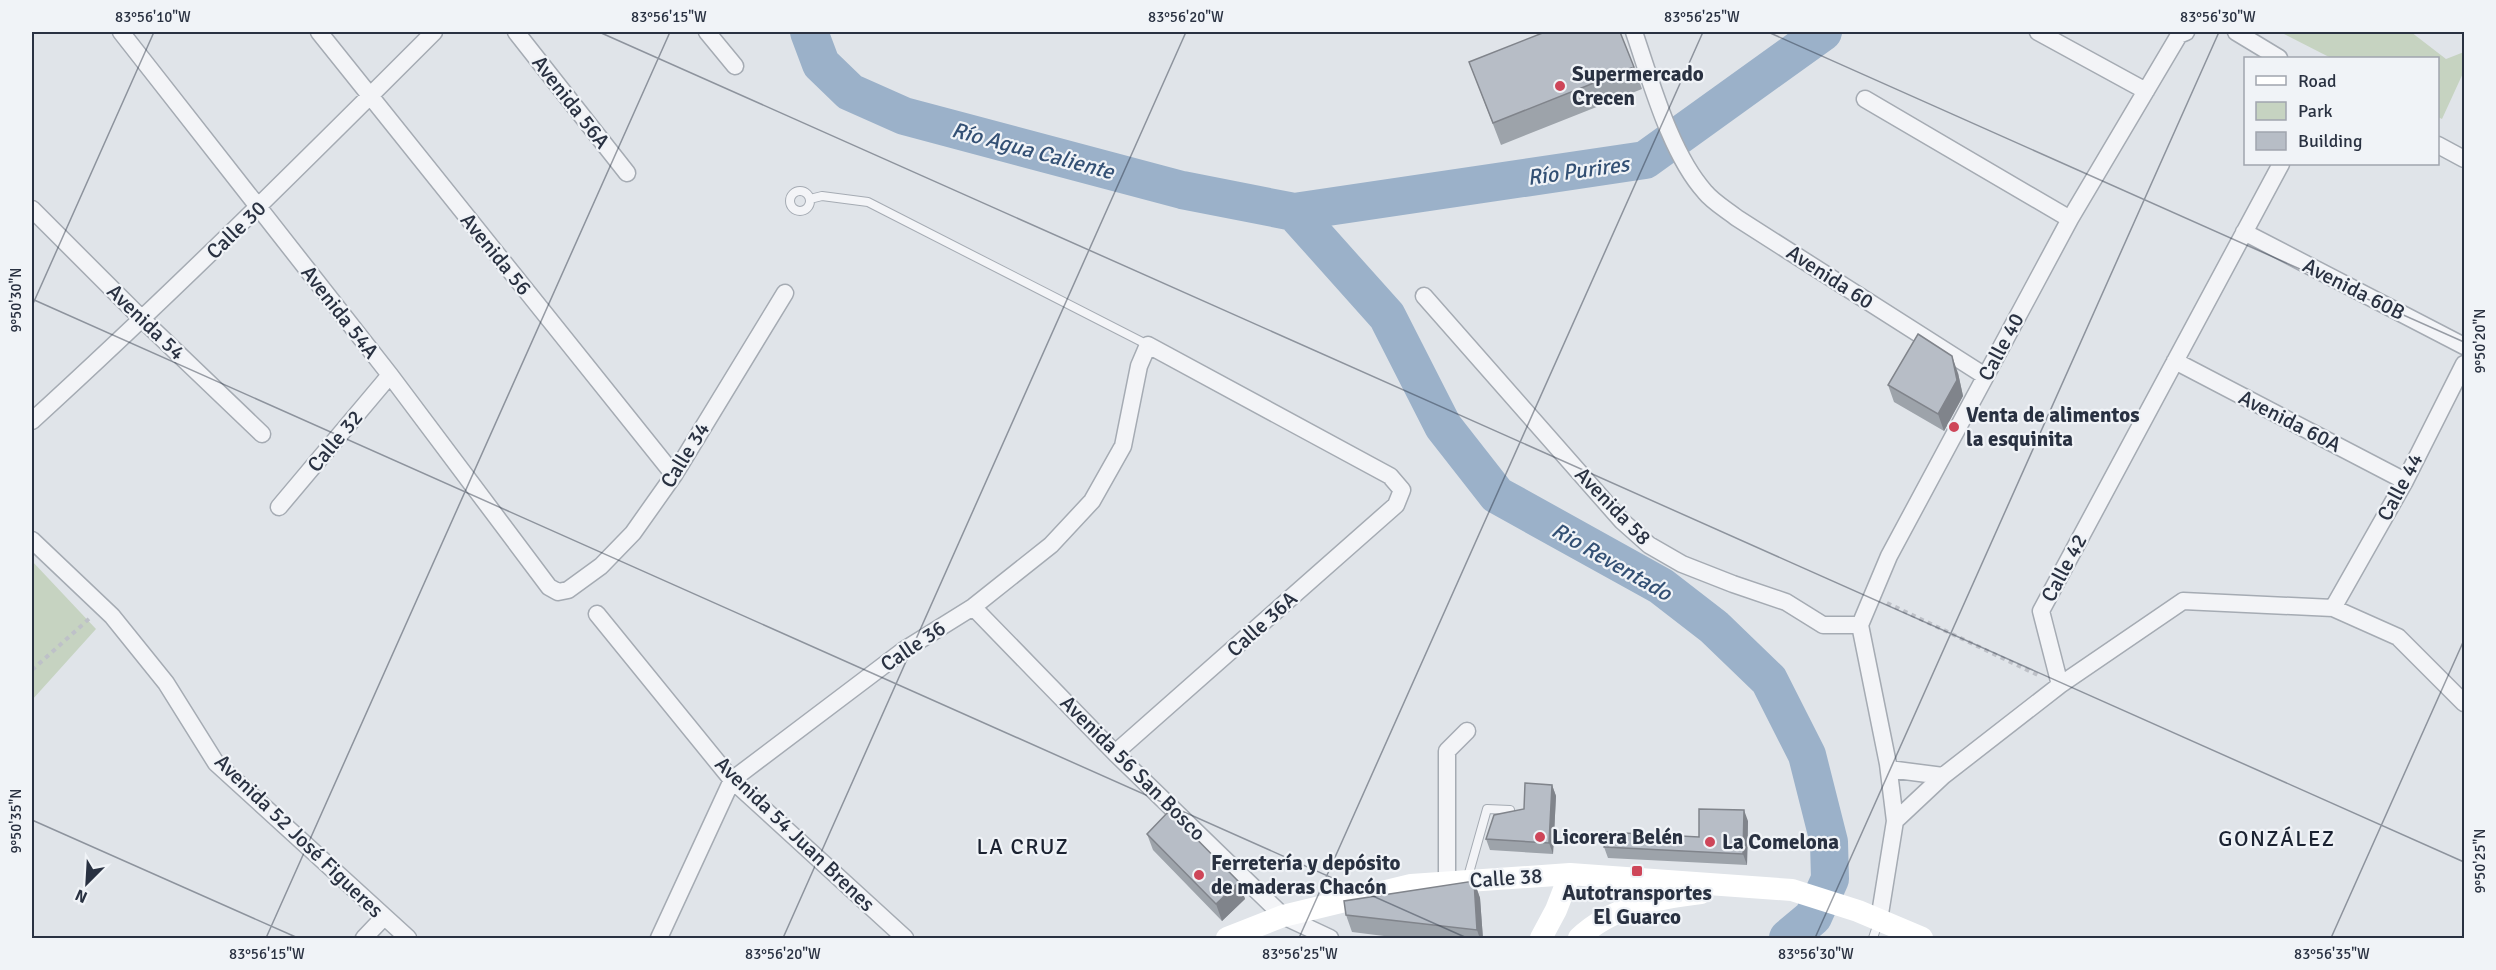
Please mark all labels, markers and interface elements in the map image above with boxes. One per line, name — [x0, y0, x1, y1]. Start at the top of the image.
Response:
text: 83°56'10"W — [115, 8, 191, 26]
text: 83°56'15"W — [631, 8, 707, 26]
text: 83°56'20"W — [1148, 8, 1224, 26]
text: 83°56'25"W — [1664, 8, 1740, 26]
text: 83°56'30"W — [2180, 8, 2256, 26]
street label: Avenida 56A — [526, 50, 616, 154]
legend — [2244, 57, 2439, 165]
place label: Supermercado Crecen — [1572, 61, 1704, 111]
text: Road — [2298, 70, 2337, 92]
marker: Supermercado Crecen — [1553, 79, 1567, 93]
text: Park — [2298, 100, 2333, 122]
water label: Río Agua Caliente — [949, 116, 1118, 185]
text: Building — [2298, 130, 2362, 152]
water label: Río Purires — [1525, 150, 1633, 191]
street label: Calle 30 — [201, 195, 271, 265]
street label: Avenida 56 — [455, 208, 537, 300]
street label: Avenida 60 — [1782, 239, 1878, 315]
street label: Avenida 60B — [2299, 252, 2409, 326]
street label: Avenida 54A — [295, 260, 385, 364]
text: 9°50'30"N — [7, 267, 25, 333]
street label: Avenida 54 — [102, 278, 190, 366]
text: 9°50'20"N — [2471, 308, 2489, 374]
street label: Calle 40 — [1972, 309, 2030, 385]
street label: Avenida 60A — [2234, 384, 2346, 458]
place label: Venta de alimentos la esquinita — [1966, 402, 2139, 452]
street label: Calle 32 — [302, 405, 368, 477]
street label: Calle 34 — [655, 417, 715, 493]
marker: Venta de alimentos la esquinita — [1947, 420, 1961, 434]
street label: Calle 44 — [2371, 449, 2429, 525]
street label: Avenida 58 — [1569, 462, 1657, 550]
water label: Rio Reventado — [1547, 516, 1678, 607]
street label: Calle 42 — [2035, 530, 2093, 606]
street label: Calle 36A — [1221, 586, 1303, 662]
street label: Calle 36 — [876, 615, 950, 677]
street label: Avenida 56 San Bosco — [1055, 690, 1211, 846]
street label: Avenida 52 José Figueres — [209, 749, 389, 923]
street label: Avenida 54 Juan Brenes — [710, 751, 880, 917]
text: 9°50'35"N — [7, 788, 25, 854]
place label: Licorera Belén — [1552, 824, 1683, 850]
district label: GONZÁLEZ — [2218, 825, 2336, 852]
text: 9°50'25"N — [2471, 828, 2489, 894]
place label: La Comelona — [1722, 829, 1839, 855]
marker: Licorera Belén — [1533, 830, 1547, 844]
district label: LA CRUZ — [977, 833, 1069, 860]
marker: La Comelona — [1703, 835, 1717, 849]
place label: Ferretería y depósito de maderas Chacón — [1211, 850, 1401, 900]
north arrow — [57, 853, 117, 913]
street label: Calle 38 — [1469, 862, 1543, 894]
marker: Autotransportes El Guarco — [1630, 864, 1644, 878]
marker: Ferretería y depósito de maderas Chacón — [1192, 868, 1206, 882]
place label: Autotransportes El Guarco — [1562, 880, 1712, 930]
text: N — [72, 884, 90, 907]
text: 83°56'15"W — [229, 945, 305, 963]
text: 83°56'20"W — [745, 945, 821, 963]
text: 83°56'25"W — [1262, 945, 1338, 963]
text: 83°56'30"W — [1778, 945, 1854, 963]
text: 83°56'35"W — [2294, 945, 2370, 963]

